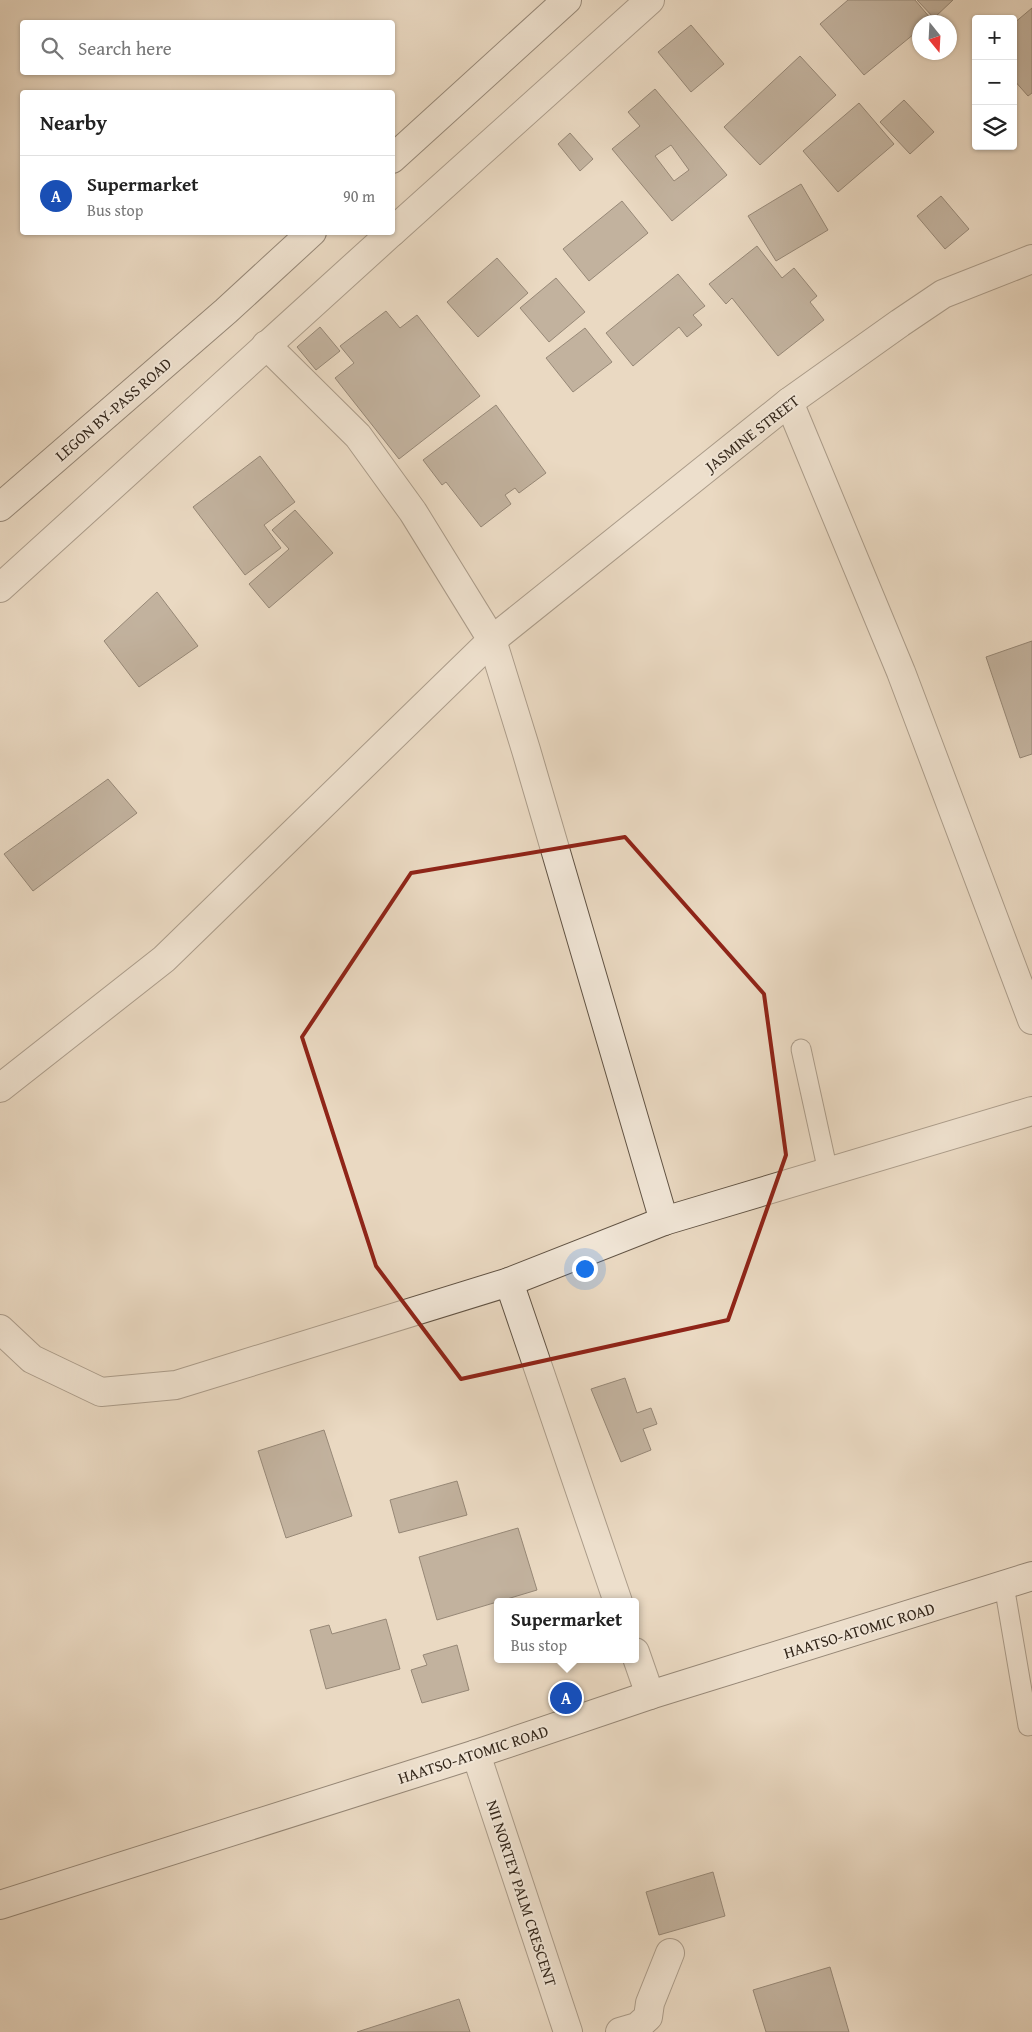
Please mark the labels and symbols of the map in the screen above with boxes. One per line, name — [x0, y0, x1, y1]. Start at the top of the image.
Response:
north arrow — [912, 15, 957, 60]
street label: LEGON BY-PASS ROAD — [49, 351, 177, 466]
street label: JASMINE STREET — [698, 388, 804, 479]
your location — [572, 1256, 598, 1282]
street label: HAATSO-ATOMIC ROAD — [780, 1595, 938, 1664]
pin: A — [550, 1679, 582, 1717]
street label: HAATSO-ATOMIC ROAD — [395, 1718, 552, 1790]
street label: NII NORTEY PALM CRESCENT — [480, 1797, 564, 1989]

